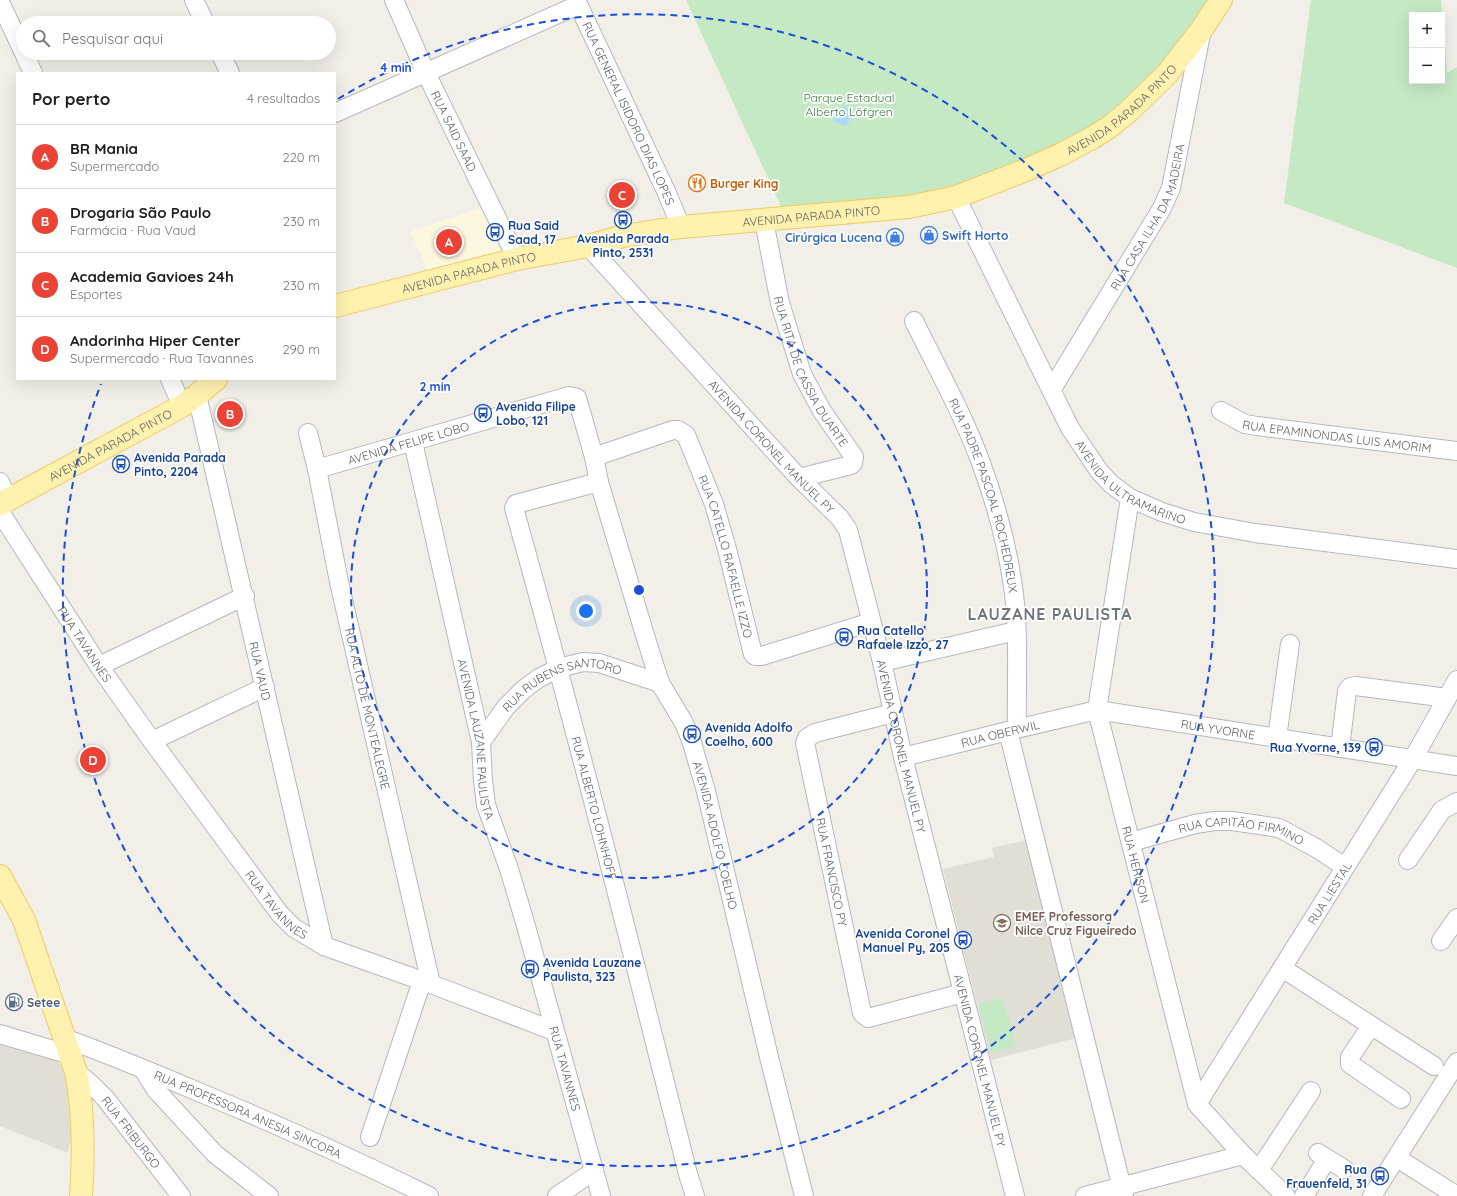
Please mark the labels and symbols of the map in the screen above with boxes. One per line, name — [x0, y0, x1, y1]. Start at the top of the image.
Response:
street label: RUA GENERAL ISIDORO DIAS LOPES — [580, 19, 678, 207]
text: 4 min — [380, 60, 412, 75]
street label: AVENIDA PARADA PINTO — [1063, 61, 1179, 158]
street label: RUA SAID SAAD — [428, 88, 480, 174]
park label: Parque Estadual Alberto Löfgren — [804, 90, 895, 119]
street label: RUA CASA ILHA DA MADEIRA — [1106, 142, 1187, 293]
restaurant icon: Burger King — [687, 173, 707, 193]
place label: Burger King — [710, 176, 779, 191]
pin: C — [609, 180, 635, 210]
street label: AVENIDA PARADA PINTO — [742, 202, 881, 229]
bus stop icon: Avenida Parada Pinto, 2531 — [613, 210, 633, 230]
place label: Rua Said Saad, 17 — [508, 218, 559, 247]
bus stop icon: Rua Said Saad, 17 — [485, 222, 505, 242]
shop icon: Swift Horto — [919, 225, 939, 245]
pin: A — [436, 227, 462, 257]
shop icon: Cirúrgica Lucena — [885, 227, 905, 247]
place label: Swift Horto — [942, 228, 1009, 243]
place label: Cirúrgica Lucena — [785, 230, 882, 245]
place label: Avenida Parada Pinto, 2531 — [577, 231, 669, 260]
street label: AVENIDA PARADA PINTO — [400, 248, 537, 296]
street label: RUA RITA DE CASSIA DUARTE — [771, 295, 852, 450]
street label: AVENIDA CORONEL MANUEL PY — [706, 376, 838, 517]
text: 2 min — [419, 379, 451, 394]
street label: RUA PADRE PASCOAL ROCHEDREUX — [946, 395, 1021, 594]
pin: B — [217, 399, 243, 429]
place label: Avenida Filipe Lobo, 121 — [496, 399, 576, 428]
bus stop icon: Avenida Filipe Lobo, 121 — [473, 403, 493, 423]
street label: AVENIDA PARADA PINTO — [46, 405, 174, 484]
street label: RUA EPAMINONDAS LUIS AMORIM — [1241, 416, 1432, 455]
street label: AVENIDA FELIPE LOBO — [346, 418, 471, 467]
street label: AVENIDA ULTRAMARINO — [1073, 437, 1188, 527]
place label: Avenida Parada Pinto, 2204 — [134, 450, 226, 479]
bus stop icon: Avenida Parada Pinto, 2204 — [111, 454, 131, 474]
street label: RUA CATELLO RAFAELLE IZZO — [695, 473, 756, 639]
centre of rings — [632, 583, 646, 597]
your location — [576, 601, 596, 621]
street label: RUA TAVANNES — [55, 603, 115, 685]
district label: LAUZANE PAULISTA — [967, 604, 1133, 624]
place label: Rua Catello Rafaele Izzo, 27 — [857, 623, 949, 652]
street label: RUA ALTO DE MONTEALEGRE — [342, 626, 394, 791]
bus stop icon: Rua Catello Rafaele Izzo, 27 — [834, 627, 854, 647]
street label: RUA VAUD — [247, 640, 275, 702]
street label: RUA RUBENS SANTORO — [499, 654, 624, 714]
street label: AVENIDA LAUZANE PAULISTA — [455, 657, 498, 822]
street label: AVENIDA CORONEL MANUEL PY — [874, 658, 930, 835]
street label: RUA OBERWIL — [959, 716, 1041, 750]
street label: RUA YVORNE — [1180, 716, 1256, 742]
place label: Avenida Adolfo Coelho, 600 — [705, 720, 793, 749]
bus stop icon: Avenida Adolfo Coelho, 600 — [682, 724, 702, 744]
street label: RUA ALBERTO LOHNHOFF — [569, 734, 621, 882]
bus stop icon: Rua Yvorne, 139 — [1364, 737, 1384, 757]
place label: Rua Yvorne, 139 — [1270, 740, 1361, 755]
pin: D — [80, 745, 106, 775]
street label: AVENIDA ADOLFO COELHO — [690, 759, 741, 911]
street label: RUA CAPITÃO FIRMINO — [1176, 813, 1307, 848]
street label: RUA FRANCISCO PY — [813, 816, 851, 928]
street label: RUA HERISON — [1119, 825, 1153, 905]
street label: RUA LIESTAL — [1304, 858, 1355, 927]
street label: RUA TAVANNES — [243, 867, 311, 942]
place label: EMEF Professora Nilce Cruz Figueiredo — [1015, 909, 1137, 938]
school or university icon: EMEF Professora Nilce Cruz Figueiredo — [992, 913, 1012, 933]
place label: Avenida Coronel Manuel Py, 205 — [856, 926, 950, 955]
bus stop icon: Avenida Coronel Manuel Py, 205 — [953, 930, 973, 950]
place label: Avenida Lauzane Paulista, 323 — [543, 955, 641, 984]
bus stop icon: Avenida Lauzane Paulista, 323 — [520, 959, 540, 979]
street label: AVENIDA CORONEL MANUEL PY — [951, 972, 1010, 1149]
fuel station icon: Setee — [4, 992, 24, 1012]
place label: Setee — [27, 995, 60, 1010]
street label: RUA TAVANNES — [547, 1024, 584, 1113]
street label: RUA PROFESSORA ANESIA SINCORA — [152, 1067, 344, 1161]
street label: RUA FRIBURGO — [99, 1093, 164, 1171]
place label: Rua Frauenfeld, 31 — [1286, 1162, 1367, 1191]
bus stop icon: Rua Frauenfeld, 31 — [1370, 1166, 1390, 1186]

